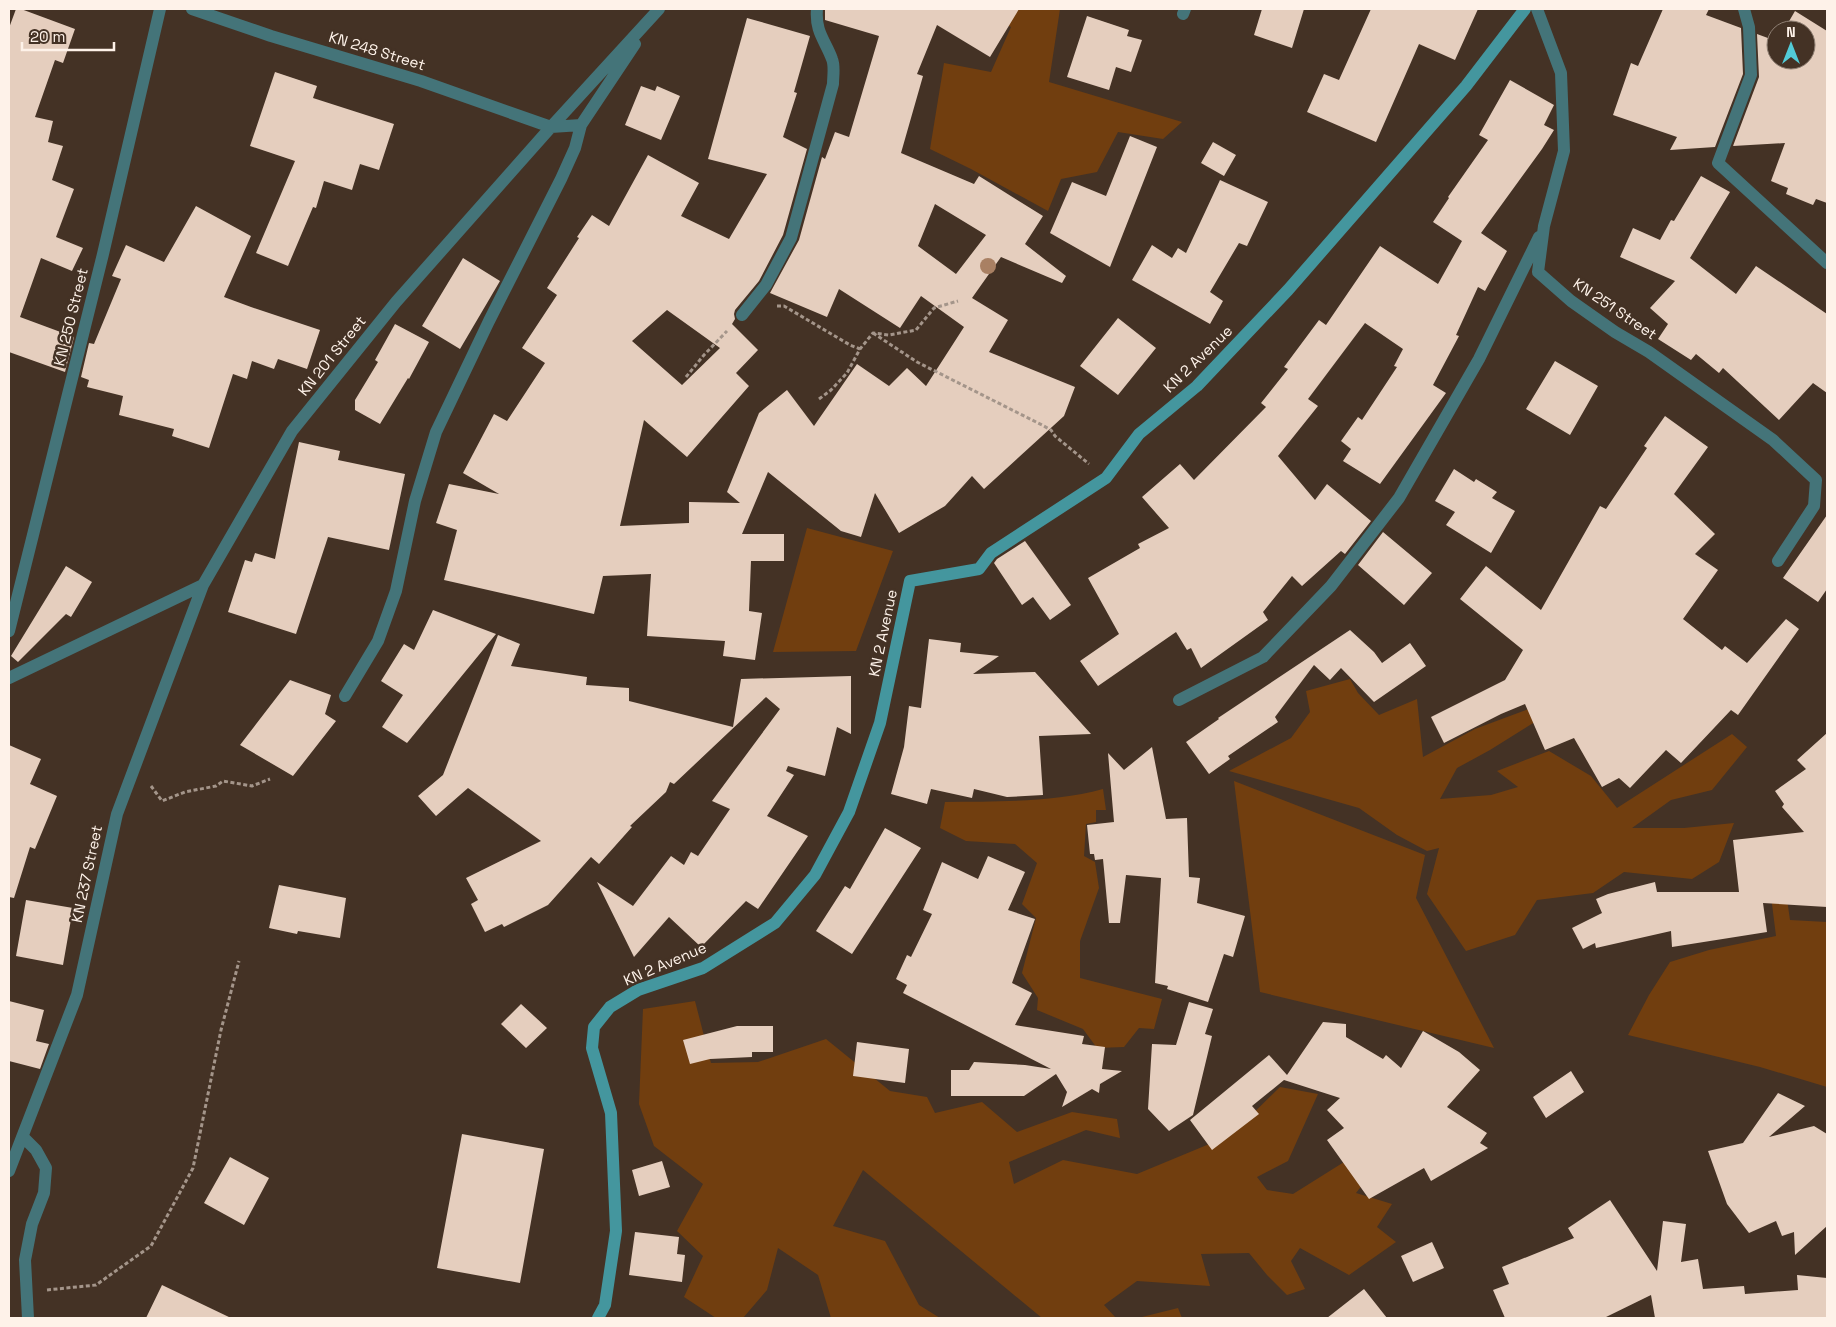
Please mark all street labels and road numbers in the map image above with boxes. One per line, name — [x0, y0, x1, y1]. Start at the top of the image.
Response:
street label: KN 248 Street — [327, 27, 428, 74]
street label: KN 250 Street — [49, 266, 92, 368]
street label: KN 251 Street — [1570, 274, 1661, 344]
street label: KN 201 Street — [294, 312, 370, 400]
street label: KN 2 Avenue — [1159, 321, 1236, 396]
street label: KN 2 Avenue — [864, 587, 901, 678]
street label: KN 237 Street — [67, 823, 106, 924]
street label: KN 2 Avenue — [620, 937, 709, 990]

